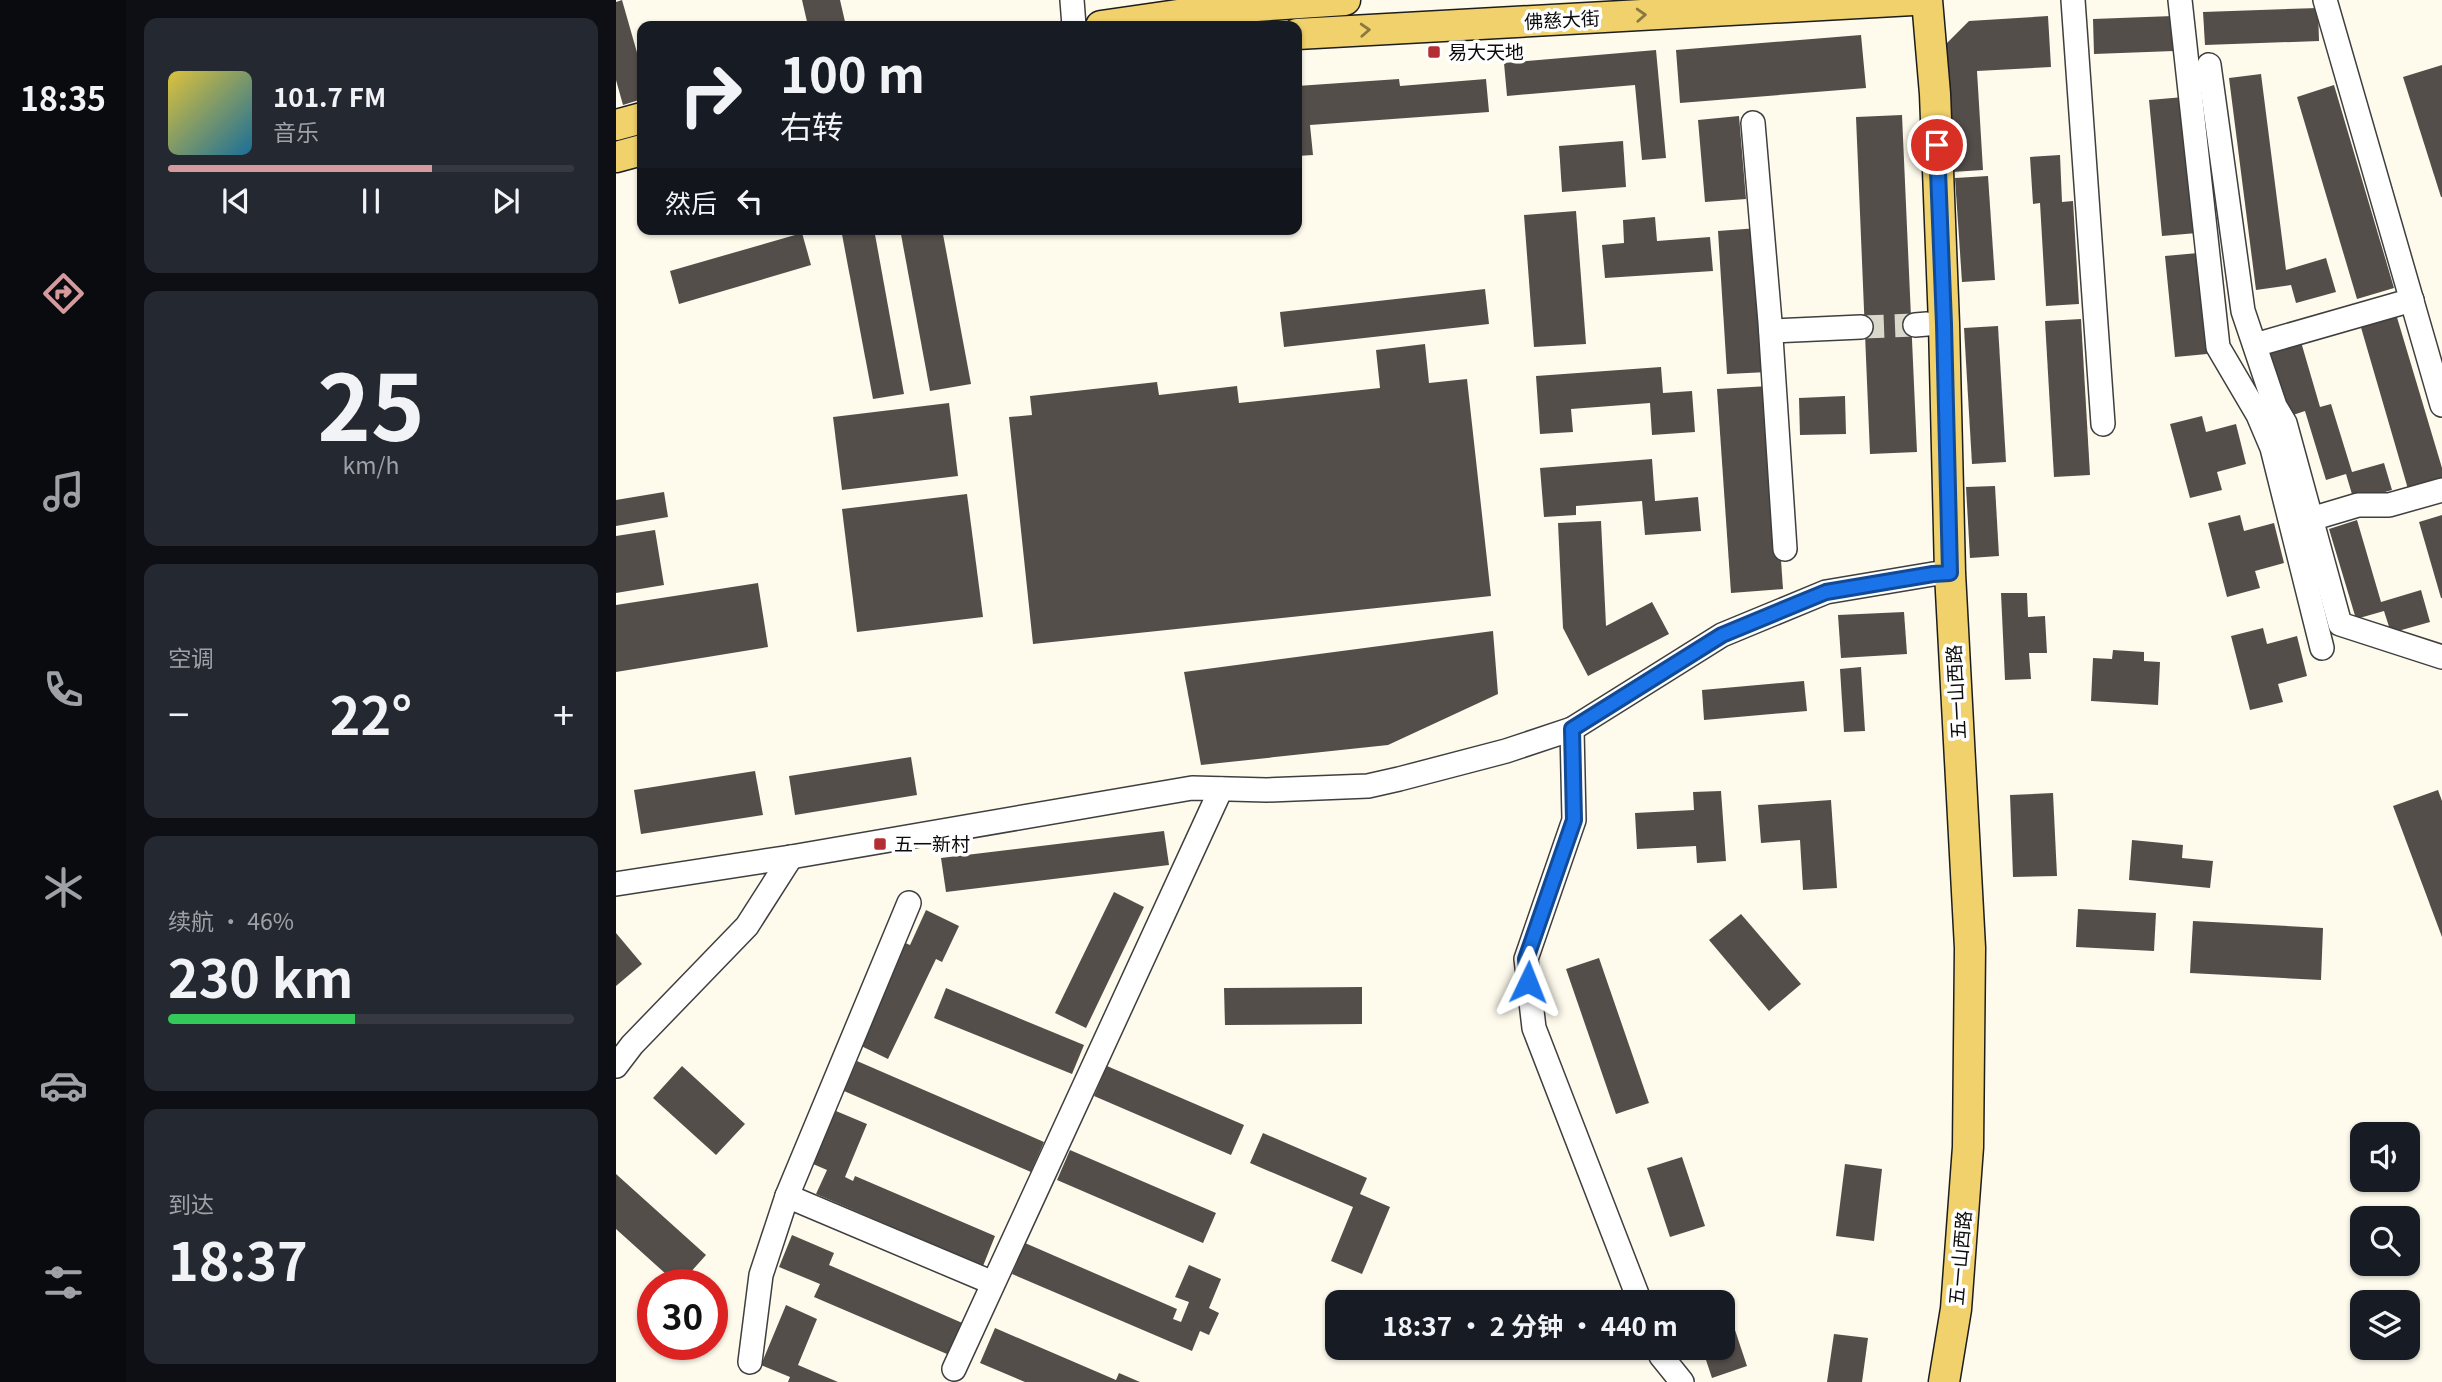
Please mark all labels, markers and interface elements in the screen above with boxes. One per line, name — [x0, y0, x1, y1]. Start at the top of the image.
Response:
street label: 佛慈大街 — [1523, 3, 1601, 34]
one-way arrow — [1636, 8, 1647, 23]
one-way arrow — [1360, 23, 1371, 38]
text: 100 m — [780, 36, 925, 107]
place label: 易大天地 — [1448, 37, 1524, 64]
marker: 易大天地 — [1426, 44, 1442, 60]
icon: right — [665, 49, 756, 140]
text: 18:35 — [20, 74, 106, 120]
text: 101.7 FM — [273, 77, 386, 114]
text: 右转 — [780, 102, 844, 148]
text: 音乐 — [273, 114, 319, 148]
pin — [1907, 115, 1967, 175]
icon: arrive — [1918, 126, 1956, 164]
icon: previous — [217, 182, 255, 220]
icon: pause — [352, 182, 390, 220]
icon: next — [487, 182, 525, 220]
icon: left — [731, 182, 769, 220]
text: 然后 — [665, 183, 717, 220]
icon: directions — [39, 269, 88, 318]
text: 25 — [317, 335, 425, 467]
text: km/h — [343, 447, 399, 481]
icon: music — [39, 467, 88, 516]
text: 空调 — [168, 640, 214, 674]
street label: 五一山西路 — [1939, 644, 1970, 740]
icon: phone — [39, 665, 88, 714]
text: 22° — [330, 675, 412, 750]
text: − — [168, 685, 189, 740]
text: + — [553, 685, 574, 740]
place label: 五一新村 — [894, 829, 970, 856]
marker: 五一新村 — [872, 836, 888, 852]
icon: climate — [39, 863, 88, 912]
text: 续航 · 46% — [168, 903, 294, 937]
text: 230 km — [168, 938, 353, 1013]
position arrow — [1491, 945, 1565, 1019]
icon: car — [39, 1061, 88, 1110]
map controls — [2350, 1122, 2420, 1360]
button: sound — [2350, 1122, 2420, 1192]
text: 到达 — [168, 1186, 214, 1220]
button: search — [2350, 1206, 2420, 1276]
street label: 五一山西路 — [1941, 1209, 1976, 1306]
text: 18:37 — [168, 1221, 308, 1296]
icon: filters — [39, 1258, 88, 1307]
speed limit sign: 30 — [637, 1269, 728, 1360]
button: layers — [2350, 1290, 2420, 1360]
text: 18:37 · 2 分钟 · 440 m — [1382, 1306, 1678, 1343]

